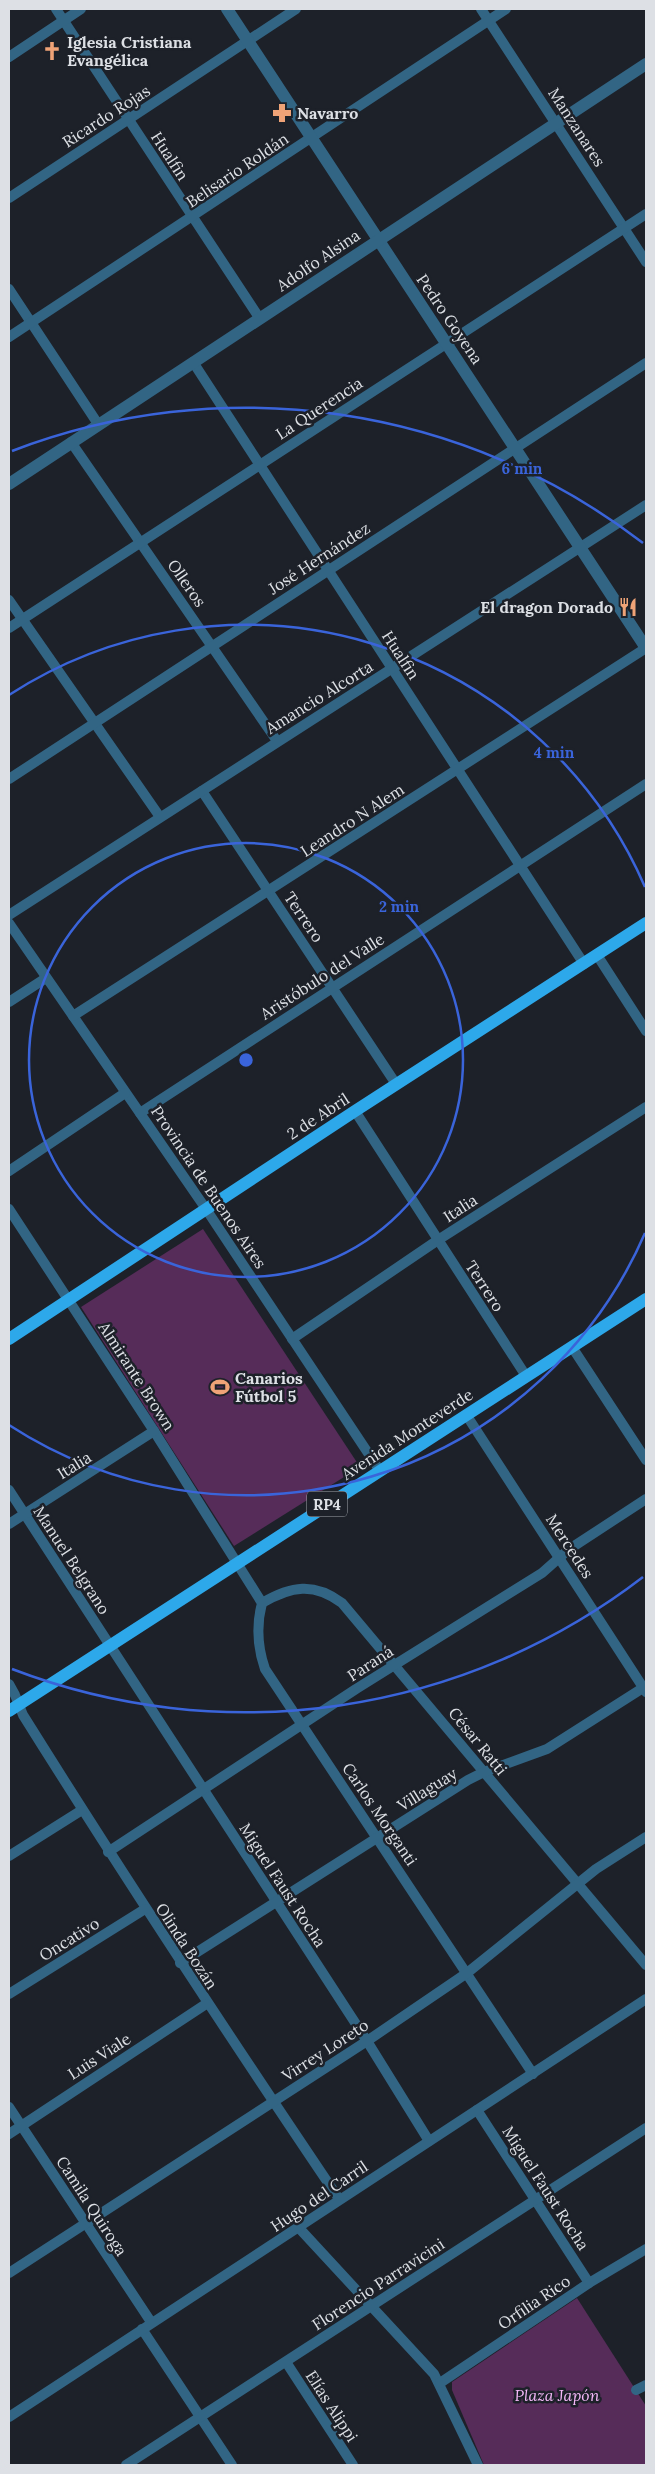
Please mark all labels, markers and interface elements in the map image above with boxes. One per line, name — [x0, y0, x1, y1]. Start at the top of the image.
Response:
place label: Iglesia Cristiana Evangélica — [67, 32, 192, 70]
church icon: Iglesia Cristiana Evangélica — [41, 40, 63, 62]
street label: Ricardo Rojas — [58, 80, 154, 152]
street label: Manzanares — [544, 84, 610, 170]
pharmacy icon: Navarro — [271, 102, 293, 124]
place label: Navarro — [297, 103, 358, 123]
street label: Hualfin — [147, 128, 193, 184]
street label: Belisario Roldán — [182, 128, 292, 212]
street label: Adolfo Alsina — [272, 225, 364, 296]
street label: Pedro Goyena — [413, 270, 487, 368]
street label: La Querencia — [272, 373, 366, 443]
text: 6 min — [502, 459, 543, 478]
street label: José Hernández — [263, 518, 374, 599]
street label: Olleros — [163, 555, 211, 611]
restaurant icon: El dragon Dorado — [617, 596, 639, 618]
place label: El dragon Dorado — [480, 597, 613, 617]
street label: Hualfin — [378, 627, 424, 683]
street label: Amancio Alcorta — [261, 656, 376, 738]
text: 4 min — [534, 743, 575, 762]
street label: Leandro N Alem — [296, 779, 408, 861]
street label: Terrero — [280, 888, 328, 946]
text: 2 min — [379, 897, 420, 916]
street label: Aristóbulo del Valle — [255, 928, 388, 1024]
centre of rings — [237, 1051, 255, 1069]
street label: 2 de Abril — [283, 1088, 353, 1144]
street label: Provincia de Buenos Aires — [147, 1102, 271, 1272]
street label: Italia — [439, 1190, 481, 1226]
street label: Terrero — [461, 1257, 509, 1315]
street label: Almirante Brown — [94, 1317, 180, 1434]
place label: Canarios Fútbol 5 — [235, 1368, 303, 1406]
sports icon: Canarios Fútbol 5 — [209, 1376, 231, 1398]
street label: Avenida Monteverde — [337, 1384, 477, 1484]
street label: Italia — [53, 1447, 95, 1483]
road number: RP4 — [307, 1492, 347, 1516]
street label: Manuel Belgrano — [29, 1502, 115, 1618]
street label: Mercedes — [542, 1510, 598, 1582]
street label: Paraná — [343, 1641, 397, 1685]
street label: César Ratti — [444, 1703, 512, 1779]
street label: Carlos Morganti — [338, 1759, 422, 1869]
street label: Villaguay — [393, 1763, 461, 1816]
street label: Miguel Faust Rocha — [235, 1819, 331, 1951]
street label: Olinda Bozán — [152, 1899, 222, 1993]
street label: Oncativo — [35, 1913, 103, 1965]
street label: Virrey Loreto — [277, 2015, 372, 2086]
street label: Luis Viale — [64, 2028, 134, 2084]
street label: Miguel Faust Rocha — [498, 2122, 594, 2254]
street label: Camila Quiroga — [52, 2152, 132, 2260]
street label: Hugo del Carril — [267, 2156, 371, 2236]
street label: Florencio Parravicini — [308, 2234, 448, 2334]
street label: Orfilia Rico — [494, 2270, 574, 2334]
street label: Elías Alippi — [302, 2367, 362, 2445]
park label: Plaza Japón — [514, 2385, 600, 2405]

